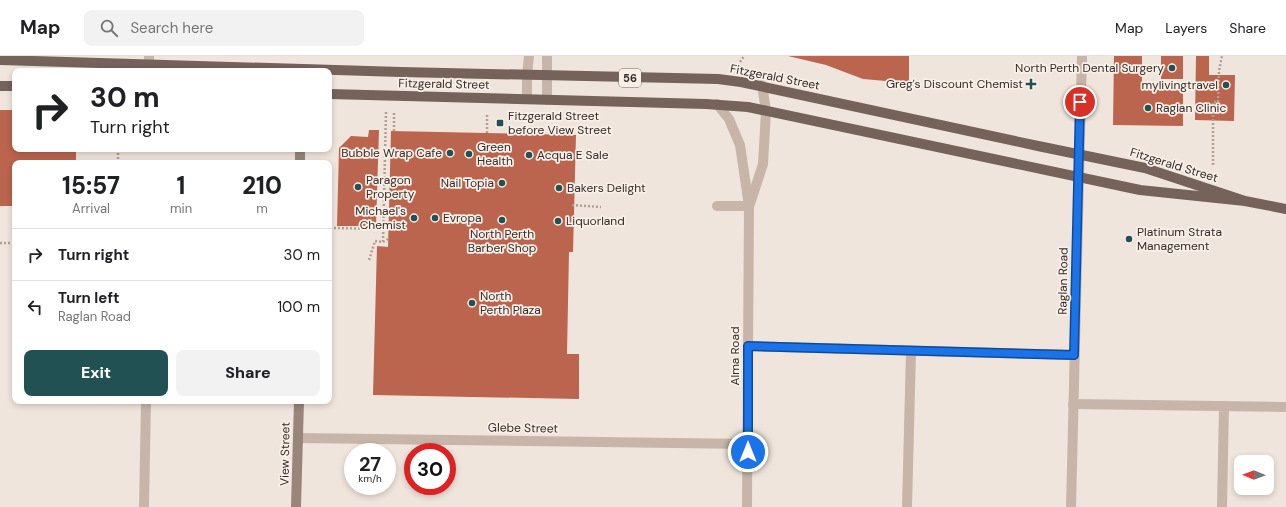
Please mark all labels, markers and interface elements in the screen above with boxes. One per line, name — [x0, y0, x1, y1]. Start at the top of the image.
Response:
search box — [84, 10, 364, 46]
text: Map — [20, 15, 60, 40]
icon: search — [98, 17, 120, 39]
text: Search here — [130, 18, 213, 38]
text: Map — [1115, 19, 1143, 37]
text: Layers — [1165, 19, 1207, 37]
text: Share — [1229, 19, 1266, 37]
street label: Fitzgerald Street — [729, 60, 822, 94]
place label: North Perth Dental Surgery — [1015, 60, 1164, 76]
marker: North Perth Dental Surgery — [1167, 63, 1177, 73]
road number: 56 — [619, 69, 641, 87]
street label: Fitzgerald Street — [398, 75, 490, 93]
place label: Greg's Discount Chemist — [886, 76, 1023, 92]
place label: mylivingtravel — [1142, 77, 1218, 93]
text: 30 m — [90, 79, 160, 116]
marker: Greg's Discount Chemist — [1026, 79, 1036, 89]
marker: mylivingtravel — [1221, 80, 1231, 90]
icon: right — [24, 84, 76, 136]
pin — [1063, 85, 1097, 119]
icon: arrive — [1069, 91, 1091, 113]
place label: Raglan Clinic — [1156, 100, 1226, 116]
marker: Raglan Clinic — [1143, 103, 1153, 113]
place label: Fitzgerald Street before View Street — [508, 108, 612, 138]
text: Turn right — [90, 115, 170, 139]
marker: Fitzgerald Street before View Street — [495, 118, 505, 128]
place label: Green Health — [477, 139, 513, 169]
street label: Fitzgerald Street — [1128, 144, 1220, 186]
place label: Bubble Wrap Cafe — [341, 145, 442, 161]
place label: Acqua E Sale — [537, 147, 609, 163]
marker: Bubble Wrap Cafe — [445, 148, 455, 158]
marker: Green Health — [464, 149, 474, 159]
marker: Acqua E Sale — [524, 150, 534, 160]
text: 15:57 — [62, 170, 120, 201]
text: 1 — [177, 170, 185, 201]
text: 210 — [242, 170, 282, 201]
place label: Paragon Property — [366, 172, 415, 202]
place label: Nail Topia — [441, 175, 494, 191]
marker: Nail Topia — [497, 178, 507, 188]
place label: Bakers Delight — [567, 180, 646, 196]
marker: Paragon Property — [353, 182, 363, 192]
marker: Bakers Delight — [554, 183, 564, 193]
text: Arrival — [72, 200, 110, 217]
text: min — [170, 200, 192, 217]
text: m — [256, 200, 268, 217]
place label: Michael's Chemist — [355, 203, 406, 233]
place label: Evropa — [443, 210, 481, 226]
marker: Michael's Chemist — [409, 213, 419, 223]
marker: Evropa — [430, 213, 440, 223]
place label: Liquorland — [566, 213, 625, 229]
marker: North Perth Barber Shop — [497, 215, 507, 225]
marker: Liquorland — [553, 216, 563, 226]
place label: Platinum Strata Management — [1137, 224, 1222, 254]
place label: North Perth Barber Shop — [468, 226, 536, 256]
marker: Platinum Strata Management — [1124, 234, 1134, 244]
icon: right — [24, 244, 46, 266]
text: Turn right — [58, 245, 129, 265]
text: 30 m — [284, 245, 320, 265]
street label: Raglan Road — [1054, 247, 1072, 315]
text: Turn left — [58, 288, 119, 308]
place label: North Perth Plaza — [480, 288, 541, 318]
icon: left — [24, 296, 46, 318]
text: 100 m — [277, 297, 320, 317]
marker: North Perth Plaza — [467, 298, 477, 308]
text: Raglan Road — [58, 308, 131, 325]
street label: Alma Road — [727, 327, 743, 386]
button: Exit — [24, 350, 168, 396]
button: Share — [176, 350, 320, 396]
street label: Glebe Street — [488, 419, 558, 437]
street label: View Street — [276, 422, 294, 486]
position arrow — [727, 431, 769, 473]
speed limit sign: 30 — [404, 443, 456, 495]
text: 27 — [359, 451, 381, 477]
north arrow — [1234, 455, 1274, 495]
map controls — [1234, 455, 1274, 495]
text: km/h — [358, 472, 382, 485]

